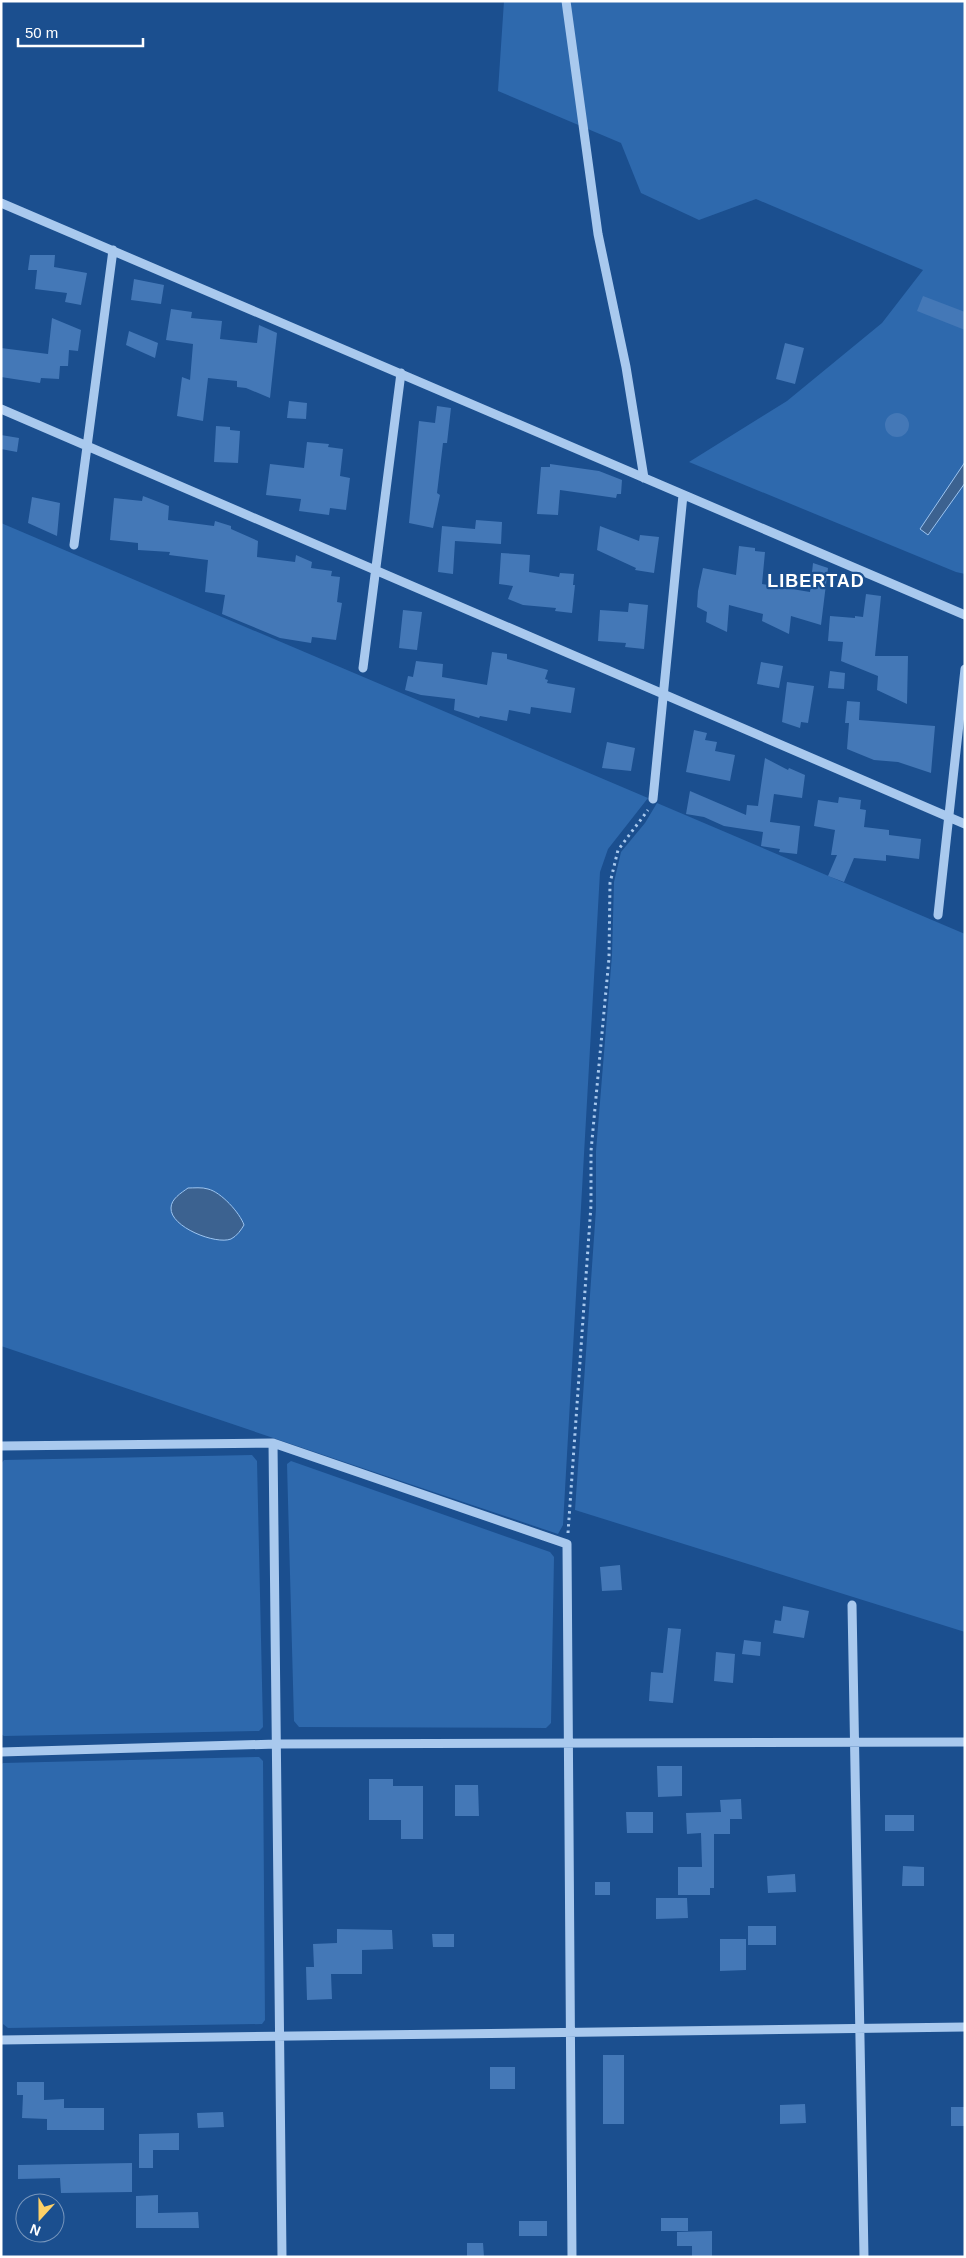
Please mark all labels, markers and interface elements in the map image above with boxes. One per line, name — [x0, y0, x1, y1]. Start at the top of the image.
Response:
scale bar — [18, 15, 142, 47]
text: 50 m — [25, 24, 58, 41]
district label: LIBERTAD — [767, 571, 865, 591]
north arrow — [15, 2193, 65, 2243]
text: N — [28, 2221, 43, 2239]

